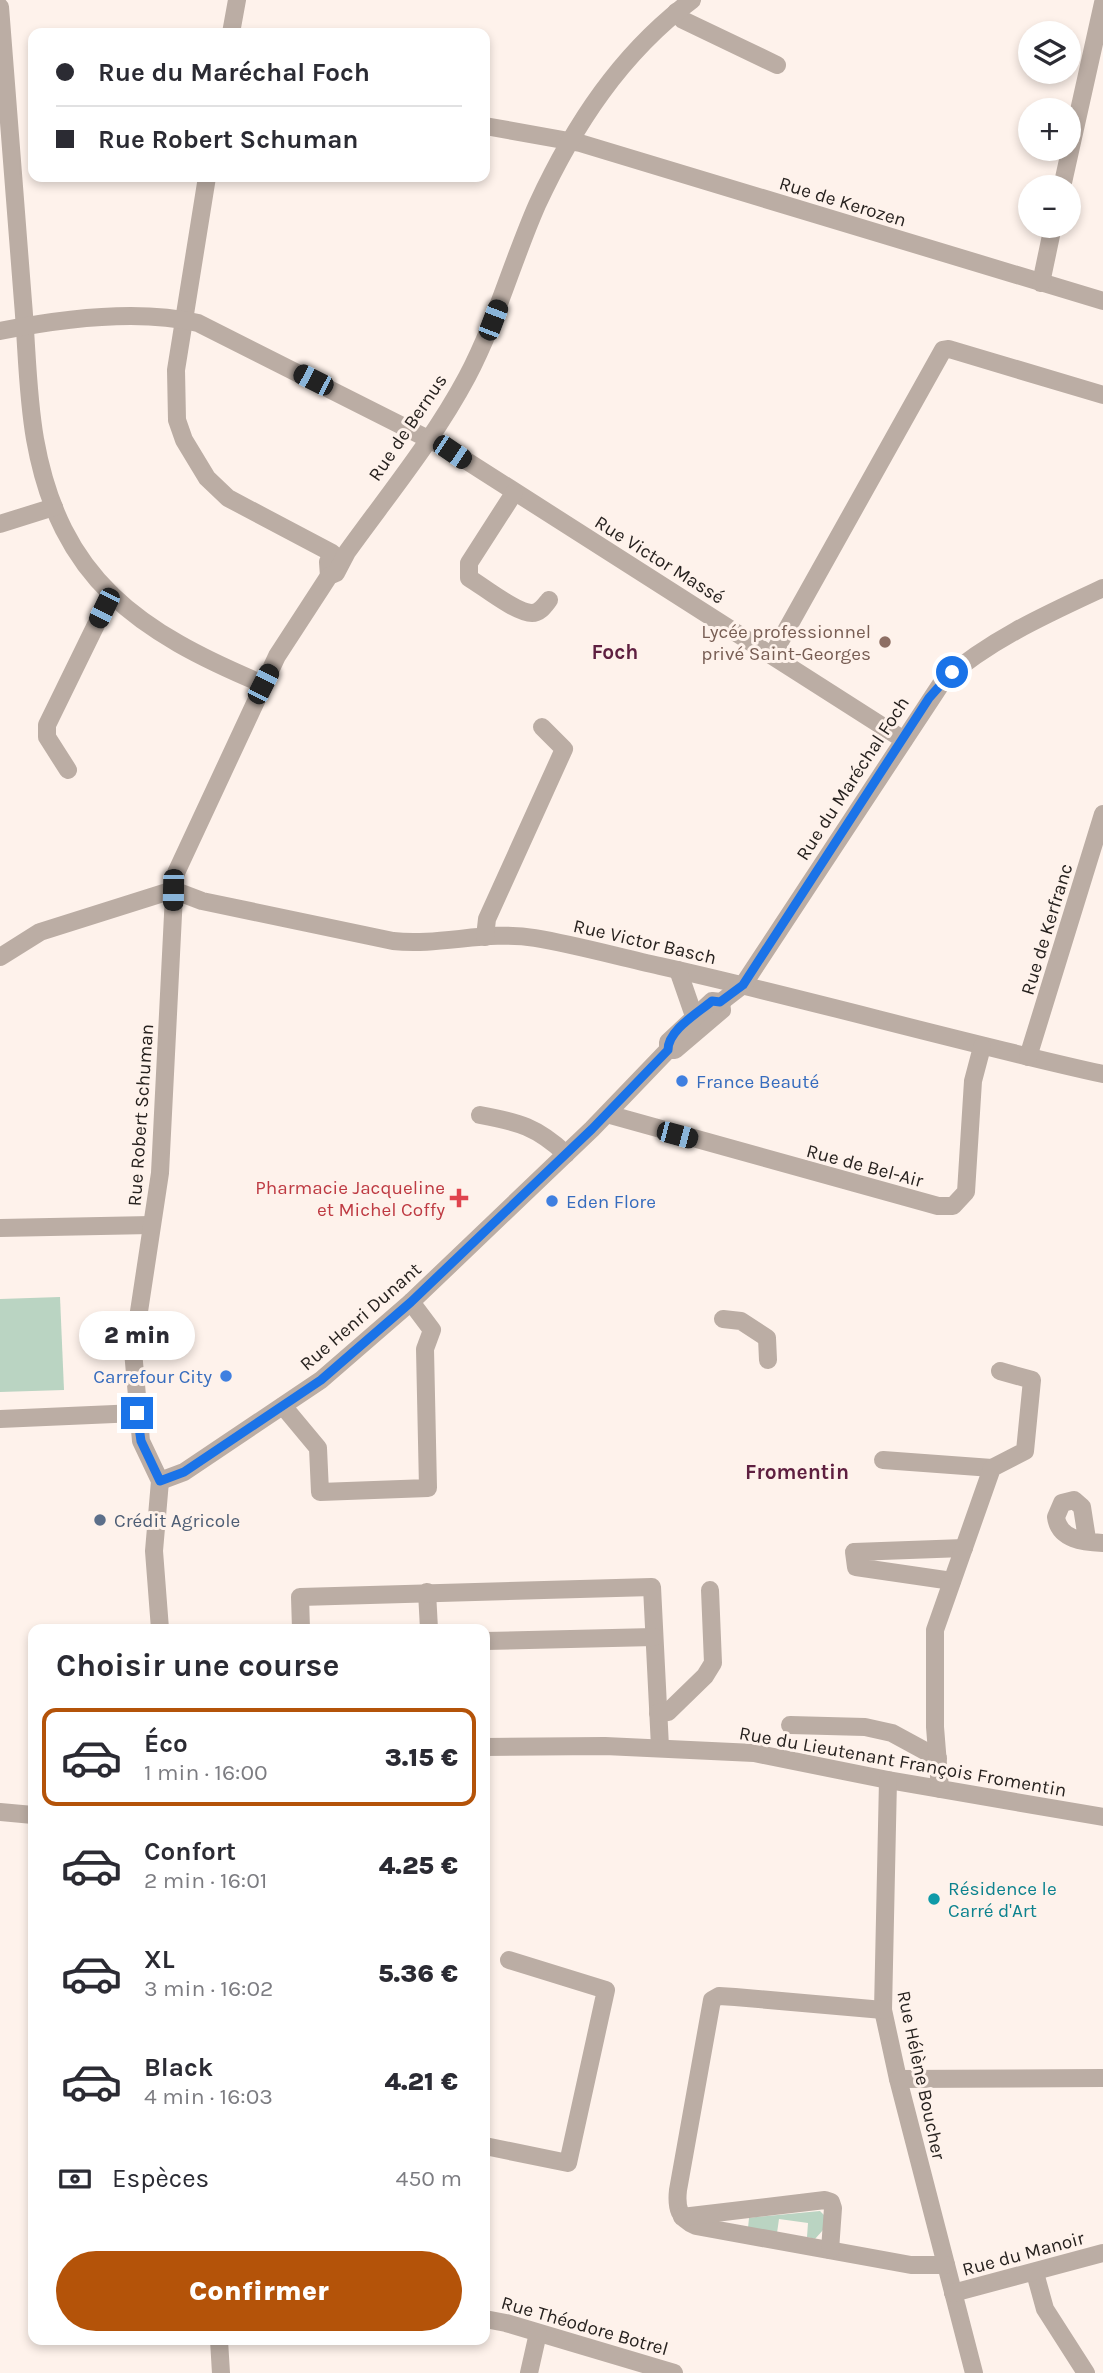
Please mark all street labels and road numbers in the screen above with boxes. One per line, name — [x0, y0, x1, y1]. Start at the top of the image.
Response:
street label: Rue de Kerozen — [777, 172, 909, 232]
street label: Rue de Bernus — [364, 370, 452, 485]
street label: Rue Victor Massé — [591, 511, 728, 609]
street label: Rue du Maréchal Foch — [792, 693, 914, 864]
street label: Rue de Kerfranc — [1017, 861, 1077, 998]
street label: Rue Victor Basch — [571, 915, 718, 969]
street label: Rue Robert Schuman — [124, 1023, 158, 1207]
street label: Rue de Bel-Air — [804, 1140, 926, 1192]
street label: Rue Henri Dunant — [296, 1258, 426, 1375]
street label: Rue du Lieutenant François Fromentin — [737, 1722, 1068, 1802]
street label: Rue Hélène Boucher — [892, 1989, 950, 2162]
street label: Rue du Manoir — [960, 2227, 1087, 2281]
street label: Rue Théodore Botrel — [499, 2292, 671, 2360]

